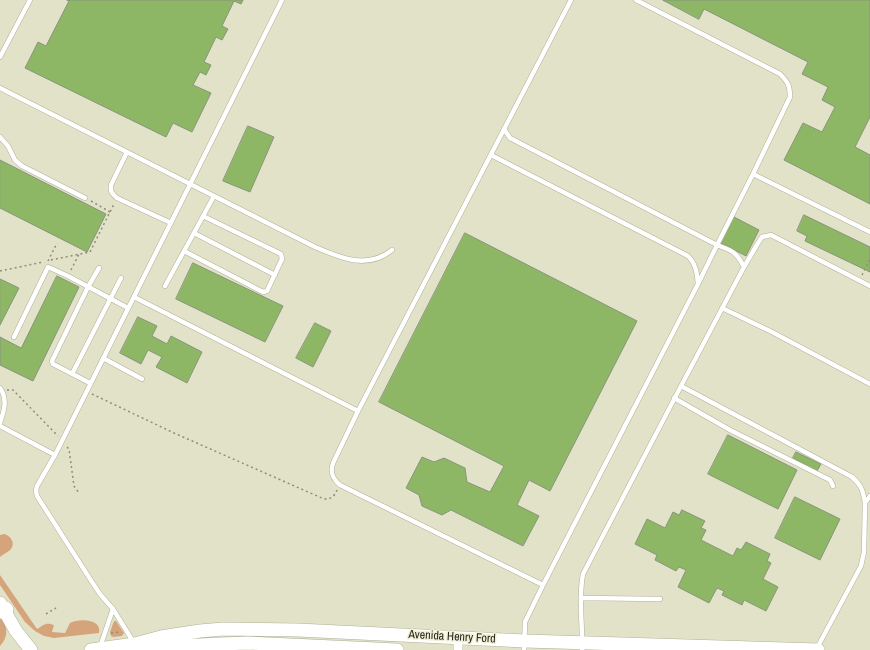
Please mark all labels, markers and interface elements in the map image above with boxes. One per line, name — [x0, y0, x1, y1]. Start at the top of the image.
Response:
street label: Avenida Henry Ford — [408, 628, 496, 646]

